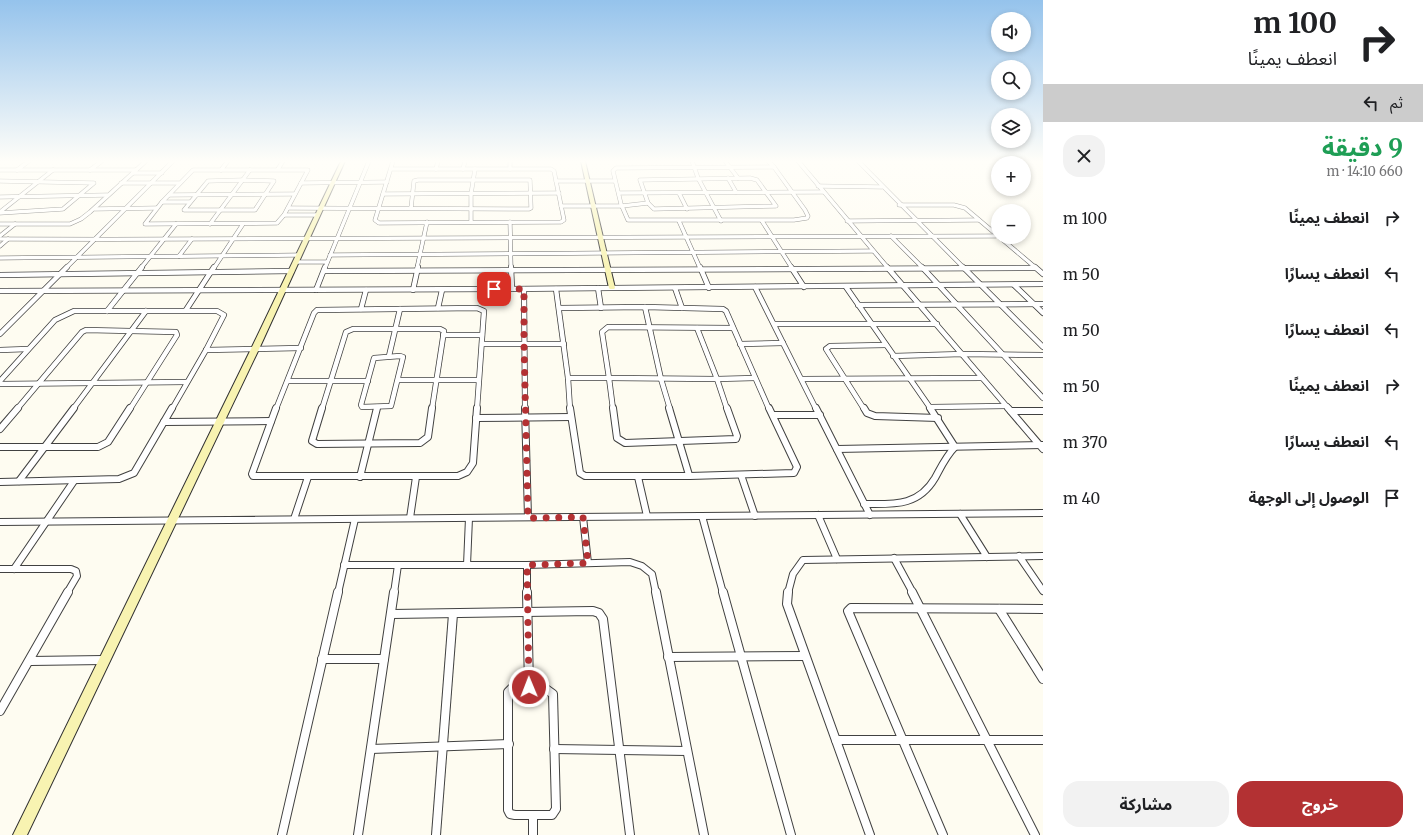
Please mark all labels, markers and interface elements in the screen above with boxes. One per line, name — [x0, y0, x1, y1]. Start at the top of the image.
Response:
text: 100 m — [1253, 5, 1337, 41]
map controls — [991, 12, 1031, 244]
button: sound — [991, 12, 1031, 52]
icon: right — [1351, 16, 1403, 68]
text: انعطف يمينًا — [1248, 47, 1337, 70]
button: search — [991, 60, 1031, 100]
icon: left — [1360, 92, 1382, 114]
text: ثم — [1390, 93, 1403, 112]
button: layers — [991, 108, 1031, 148]
text: 9 دقيقة — [1322, 132, 1403, 163]
button: close — [1063, 135, 1105, 177]
button: + — [991, 156, 1031, 196]
text: 660 m · 14:10 — [1326, 163, 1403, 180]
button: − — [991, 204, 1031, 244]
icon: right — [1381, 207, 1403, 229]
text: انعطف يمينًا — [1289, 208, 1369, 227]
text: 100 m — [1063, 209, 1107, 228]
icon: left — [1381, 263, 1403, 285]
text: انعطف يسارًا — [1285, 264, 1369, 283]
text: 50 m — [1063, 265, 1100, 284]
pin — [477, 272, 511, 306]
icon: arrive — [483, 278, 505, 300]
icon: left — [1381, 319, 1403, 341]
text: انعطف يسارًا — [1285, 320, 1369, 339]
text: 50 m — [1063, 321, 1100, 340]
icon: right — [1381, 375, 1403, 397]
text: انعطف يمينًا — [1289, 376, 1369, 395]
text: 50 m — [1063, 377, 1100, 396]
icon: left — [1381, 431, 1403, 453]
text: انعطف يسارًا — [1285, 432, 1369, 451]
text: 370 m — [1063, 433, 1107, 452]
icon: arrive — [1381, 487, 1403, 509]
text: الوصول إلى الوجهة — [1249, 488, 1369, 507]
text: 40 m — [1063, 489, 1100, 508]
position arrow — [508, 666, 550, 708]
button: مشاركة — [1063, 781, 1229, 827]
button: خروج — [1237, 781, 1403, 827]

